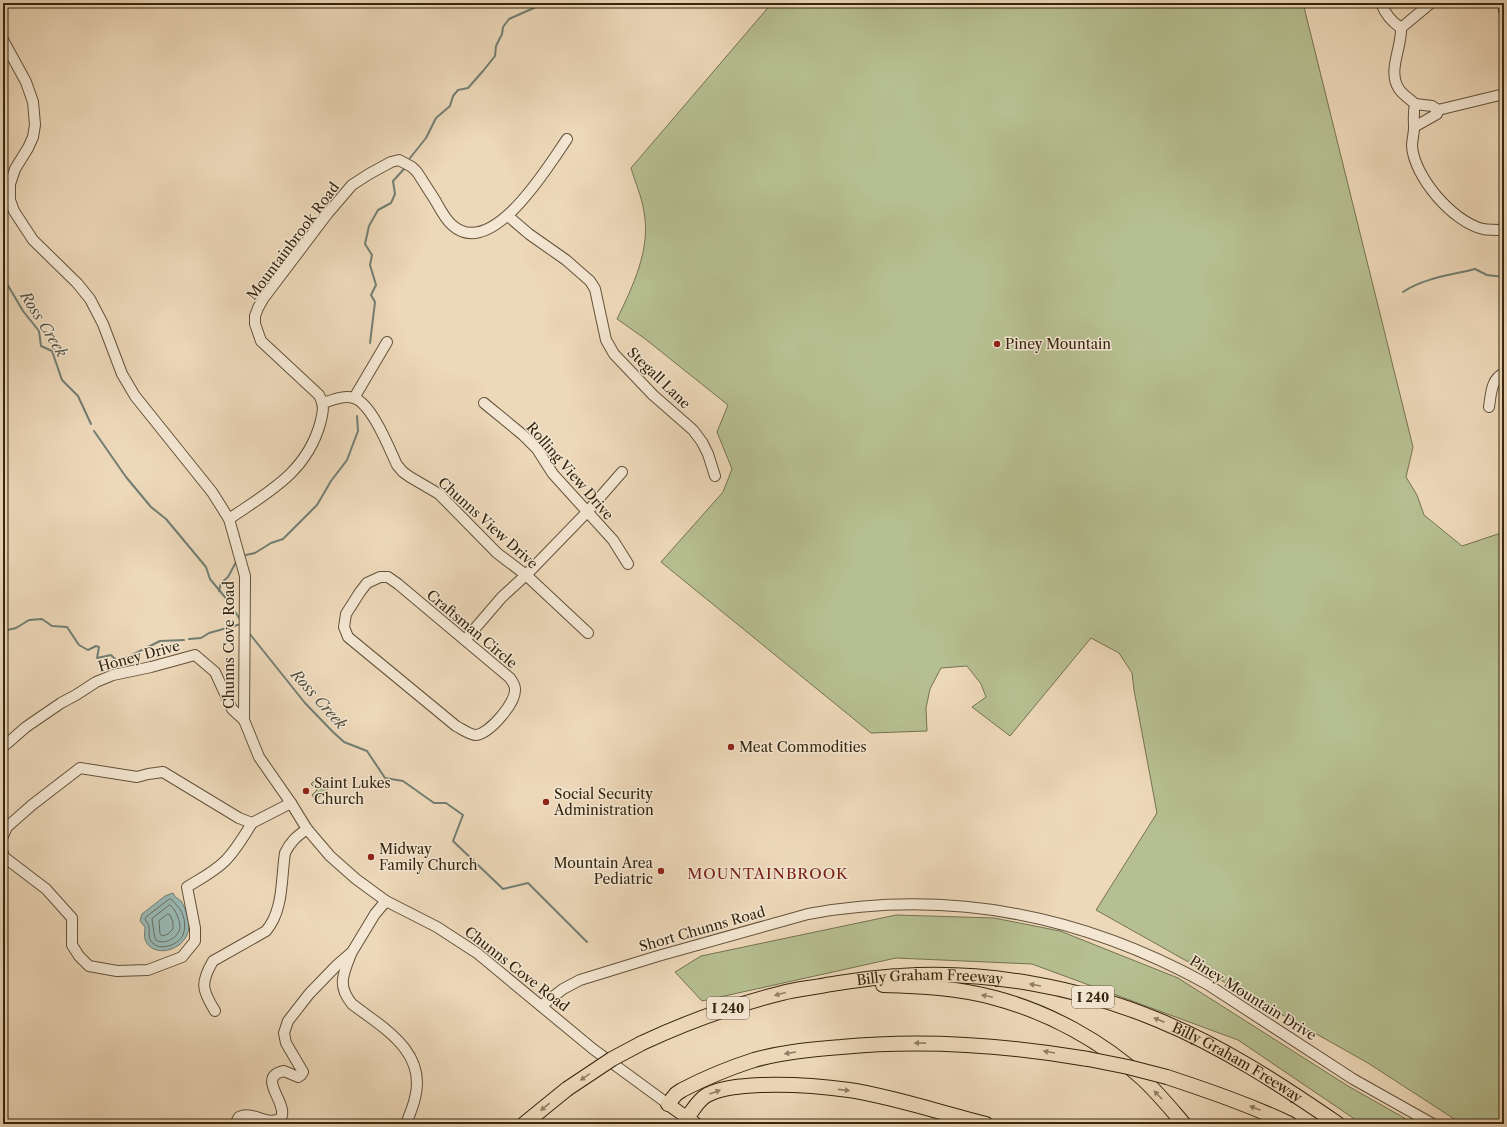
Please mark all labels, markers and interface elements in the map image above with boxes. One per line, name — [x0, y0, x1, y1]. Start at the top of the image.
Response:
street label: Mountainbrook Road — [243, 178, 343, 303]
water label: Ross Creek — [16, 287, 72, 361]
place label: Piney Mountain — [1005, 335, 1111, 353]
marker: Piney Mountain — [992, 339, 1002, 349]
street label: Stegall Lane — [624, 343, 695, 413]
street label: Rolling View Drive — [523, 418, 618, 524]
street label: Chunns View Drive — [434, 473, 542, 573]
street label: Chunns Cove Road — [220, 581, 238, 709]
street label: Craftsman Circle — [423, 586, 521, 672]
street label: Honey Drive — [96, 636, 182, 676]
water label: Ross Creek — [286, 664, 351, 733]
place label: Meat Commodities — [739, 738, 867, 756]
marker: Meat Commodities — [726, 742, 736, 752]
place label: Saint Lukes Church — [314, 774, 391, 808]
place label: Social Security Administration — [553, 785, 654, 819]
marker: Saint Lukes Church — [301, 786, 311, 796]
marker: Social Security Administration — [541, 797, 551, 807]
place label: Midway Family Church — [379, 840, 478, 874]
marker: Midway Family Church — [366, 852, 376, 862]
place label: Mountain Area Pediatric — [553, 854, 654, 888]
district label: MOUNTAINBROOK — [687, 864, 849, 883]
marker: Mountain Area Pediatric — [656, 866, 666, 876]
street label: Short Chunns Road — [637, 902, 768, 956]
street label: Chunns Cove Road — [461, 923, 573, 1016]
street label: Piney Mountain Drive — [1186, 952, 1320, 1044]
street label: Billy Graham Freeway — [855, 966, 1004, 989]
one-way arrow — [1029, 982, 1041, 988]
road number: I 240 — [1072, 986, 1114, 1008]
one-way arrow — [773, 991, 786, 997]
one-way arrow — [981, 993, 993, 999]
road number: I 240 — [707, 997, 749, 1019]
one-way arrow — [1153, 1017, 1165, 1023]
street label: Billy Graham Freeway — [1169, 1018, 1306, 1106]
one-way arrow — [913, 1040, 926, 1046]
one-way arrow — [1043, 1049, 1055, 1055]
one-way arrow — [784, 1050, 796, 1056]
one-way arrow — [580, 1073, 590, 1081]
one-way arrow — [838, 1087, 850, 1093]
one-way arrow — [710, 1089, 722, 1095]
one-way arrow — [1153, 1090, 1163, 1100]
one-way arrow — [540, 1102, 551, 1111]
one-way arrow — [1249, 1105, 1260, 1111]

